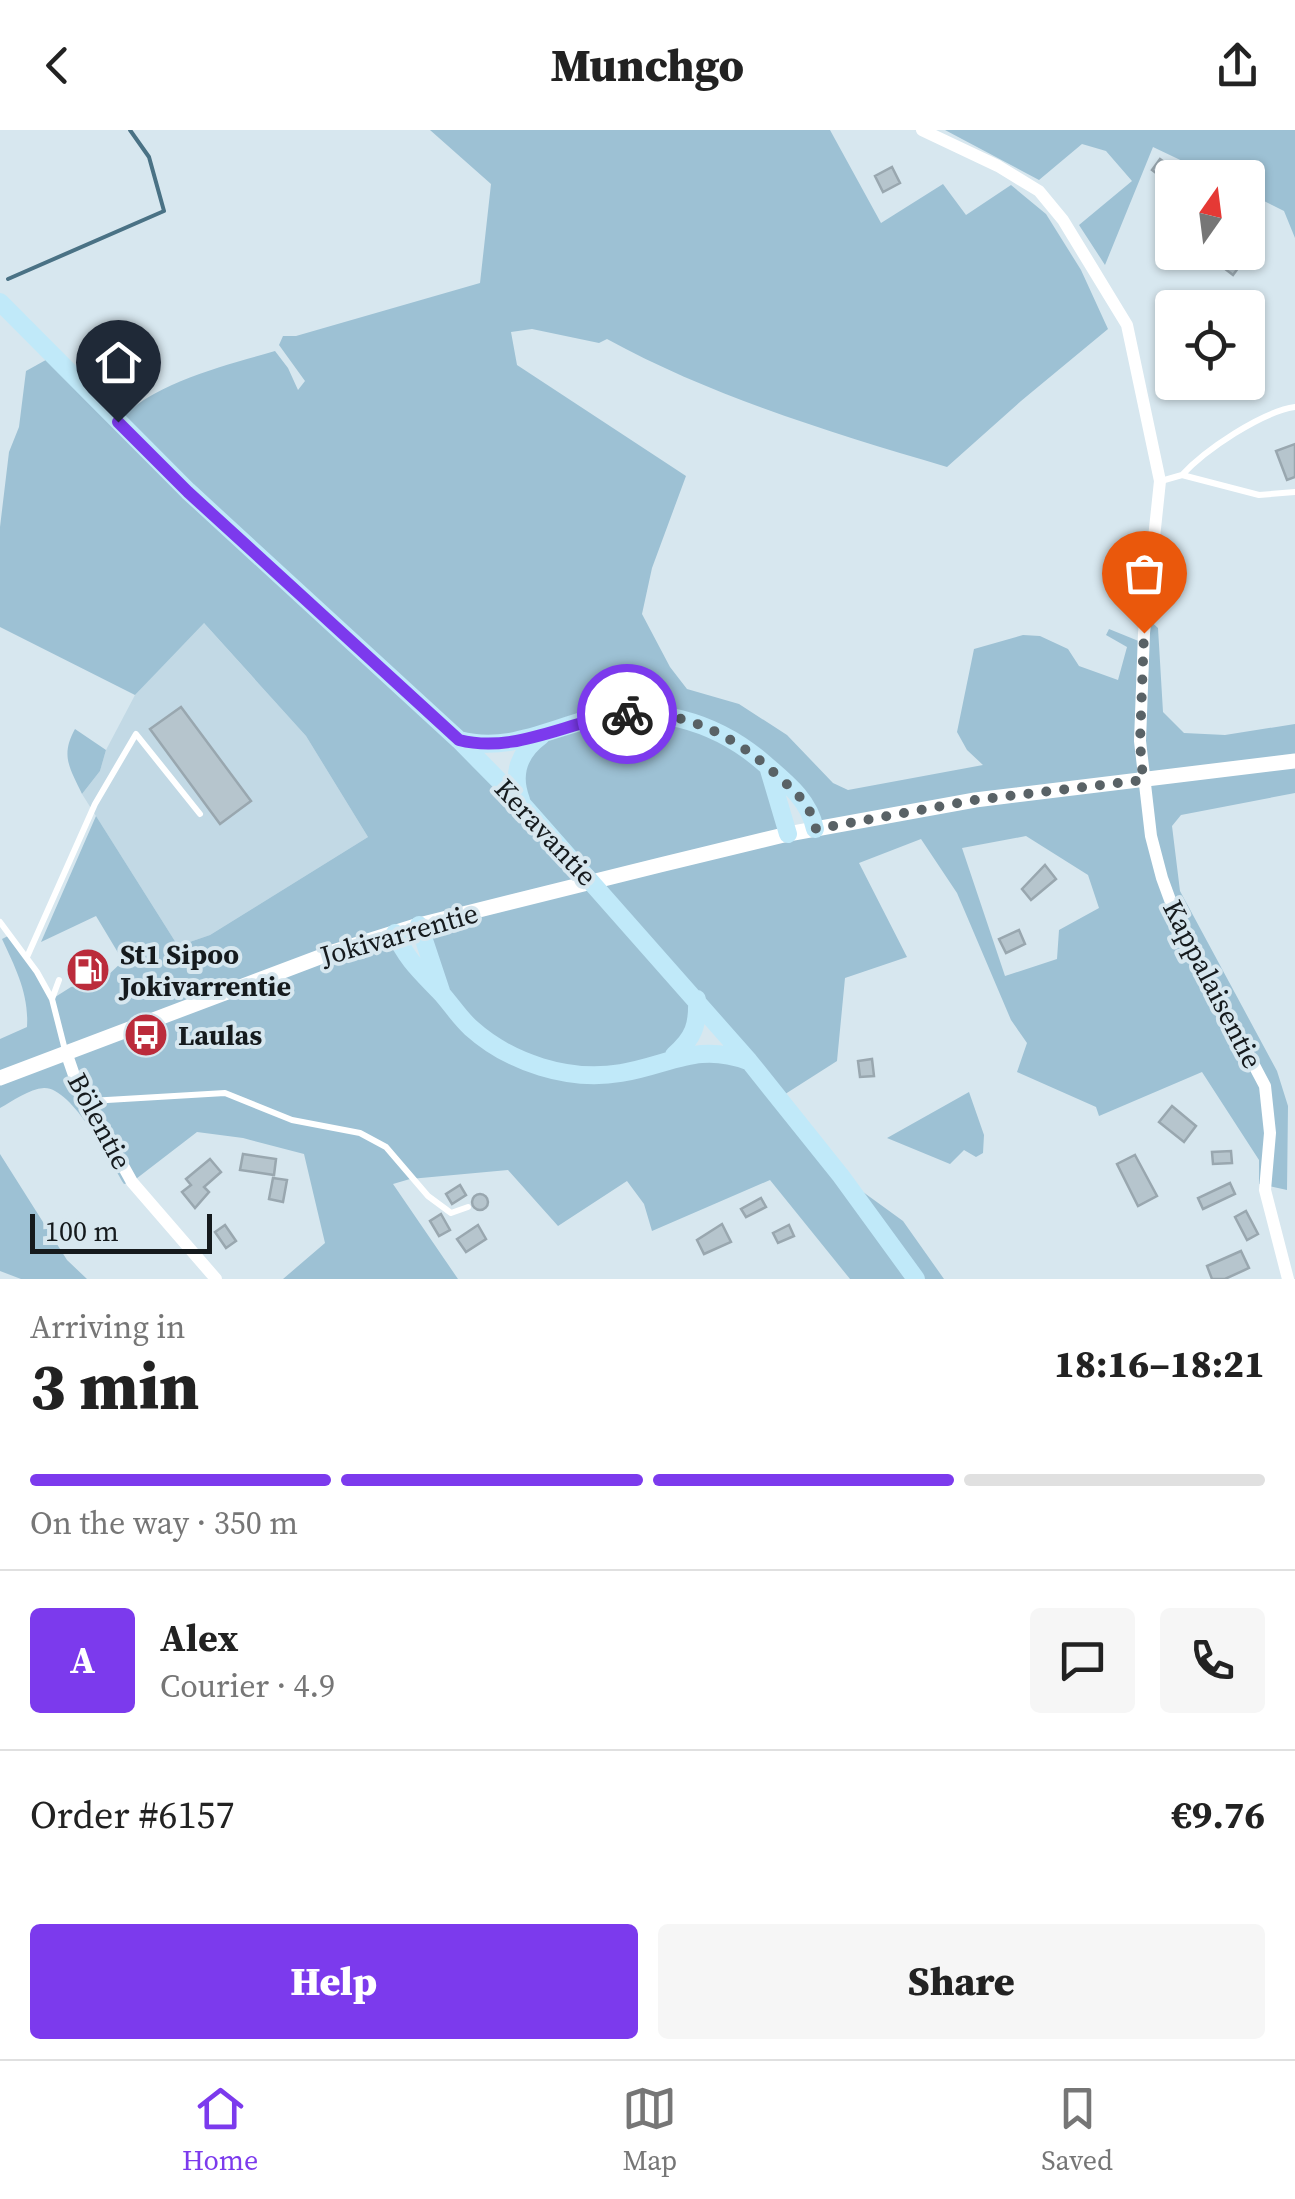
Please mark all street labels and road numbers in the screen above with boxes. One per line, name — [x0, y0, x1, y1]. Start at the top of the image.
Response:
street label: Keravantie — [486, 770, 606, 894]
street label: Jokivarrentie — [315, 893, 482, 975]
street label: Kappalaisentie — [1154, 893, 1272, 1075]
street label: Bölentie — [59, 1066, 141, 1176]

